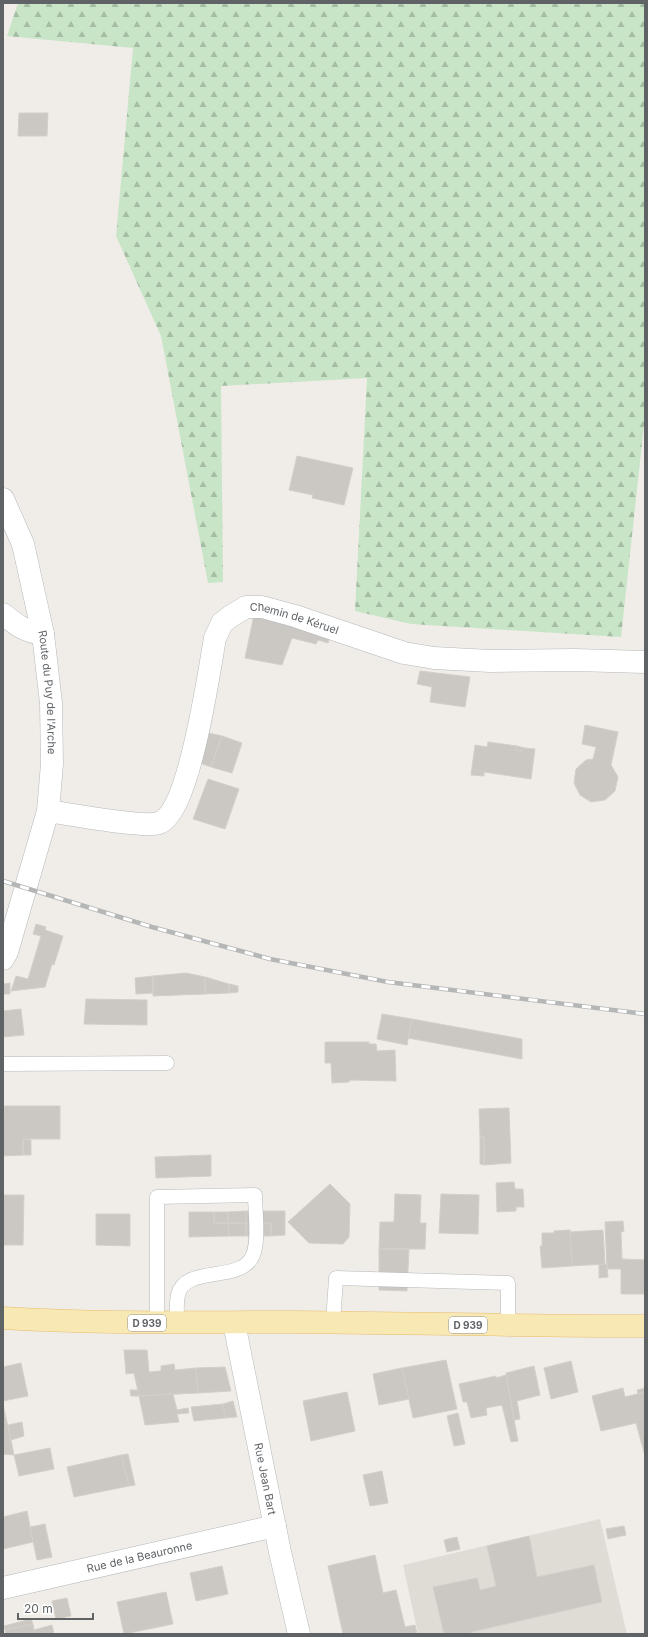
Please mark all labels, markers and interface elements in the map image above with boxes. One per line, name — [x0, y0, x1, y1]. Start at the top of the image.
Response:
street label: Chemin de Kéruel — [250, 600, 341, 637]
street label: Route du Puy de l'Arche — [35, 629, 59, 754]
road number: D 939 — [128, 1315, 166, 1331]
road number: D 939 — [449, 1317, 487, 1333]
street label: Rue Jean Bart — [251, 1442, 279, 1516]
street label: Rue de la Beauronne — [85, 1538, 194, 1576]
scale bar — [18, 1595, 93, 1621]
text: 20 m — [24, 1601, 53, 1616]

